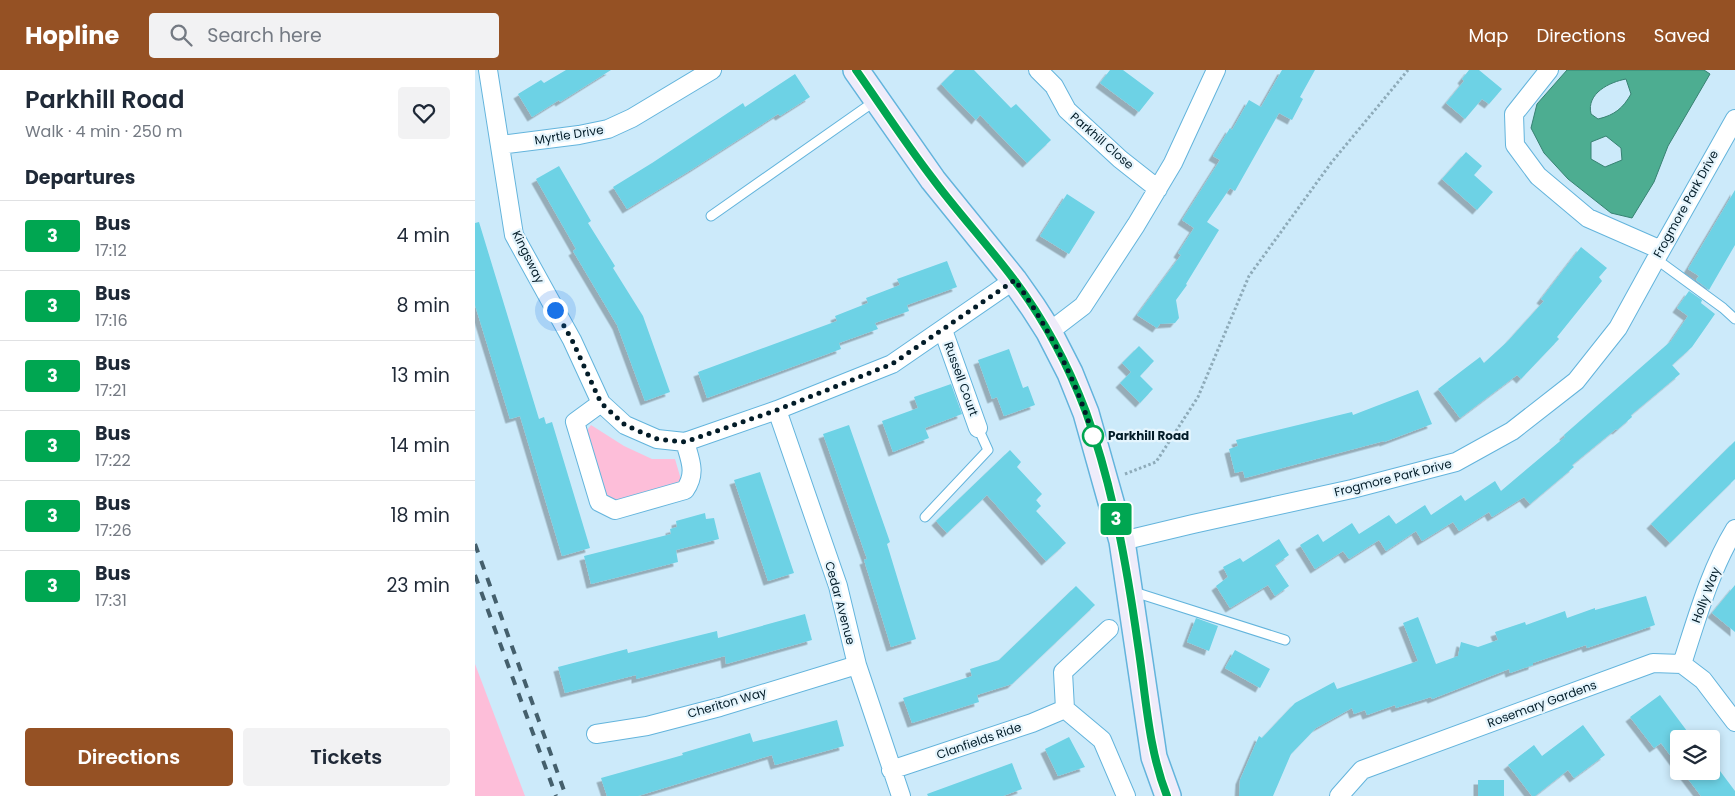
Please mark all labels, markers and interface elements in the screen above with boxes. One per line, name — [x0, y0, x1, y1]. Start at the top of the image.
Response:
search box — [149, 13, 499, 58]
text: Hopline — [25, 19, 119, 52]
icon: search — [167, 21, 195, 49]
text: Search here — [207, 22, 322, 49]
text: Map — [1469, 23, 1508, 48]
text: Directions — [1536, 23, 1626, 48]
text: Saved — [1654, 23, 1710, 48]
text: Parkhill Road — [25, 83, 184, 116]
button: heart — [398, 87, 450, 139]
street label: Parkhill Close — [1067, 108, 1138, 173]
text: Walk · 4 min · 250 m — [25, 120, 183, 143]
street label: Myrtle Drive — [533, 121, 605, 148]
street label: Frogmore Park Drive — [1649, 147, 1722, 261]
text: Departures — [25, 164, 135, 191]
text: Bus — [95, 210, 131, 237]
text: 4 min — [397, 222, 450, 249]
text: 3 — [47, 223, 58, 248]
street label: Kingsway — [508, 227, 549, 286]
text: 17:12 — [95, 239, 127, 262]
text: Bus — [95, 280, 131, 307]
text: 8 min — [397, 292, 450, 319]
text: 3 — [47, 293, 58, 318]
your location — [543, 298, 568, 323]
text: 17:16 — [95, 309, 128, 332]
street label: Russell Court — [940, 339, 983, 418]
text: Bus — [95, 350, 131, 377]
text: 13 min — [391, 362, 450, 389]
text: 3 — [47, 363, 58, 388]
text: 17:21 — [95, 379, 127, 402]
text: Bus — [95, 420, 131, 447]
marker: Parkhill Road — [1082, 425, 1104, 447]
place label: Parkhill Road — [1108, 427, 1189, 444]
text: 14 min — [390, 432, 450, 459]
text: 3 — [47, 433, 58, 458]
text: 17:22 — [95, 449, 131, 472]
street label: Frogmore Park Drive — [1332, 455, 1453, 500]
text: Bus — [95, 490, 131, 517]
text: 18 min — [390, 502, 450, 529]
text: 3 — [47, 503, 58, 528]
line badge: 3 — [1100, 503, 1132, 535]
text: 3 — [1111, 506, 1121, 531]
text: 17:26 — [95, 519, 132, 542]
street label: Cedar Avenue — [821, 559, 860, 646]
text: Bus — [95, 560, 131, 587]
street label: Holly Way — [1687, 564, 1724, 625]
text: 23 min — [386, 572, 450, 599]
text: 3 — [47, 573, 58, 598]
text: 17:31 — [95, 589, 127, 612]
street label: Rosemary Gardens — [1485, 676, 1599, 731]
street label: Cheriton Way — [685, 683, 769, 722]
street label: Clanfields Ride — [934, 718, 1024, 763]
button: Directions — [25, 728, 233, 786]
button: Tickets — [243, 728, 450, 786]
map controls — [1670, 730, 1720, 780]
button: layers — [1670, 730, 1720, 780]

